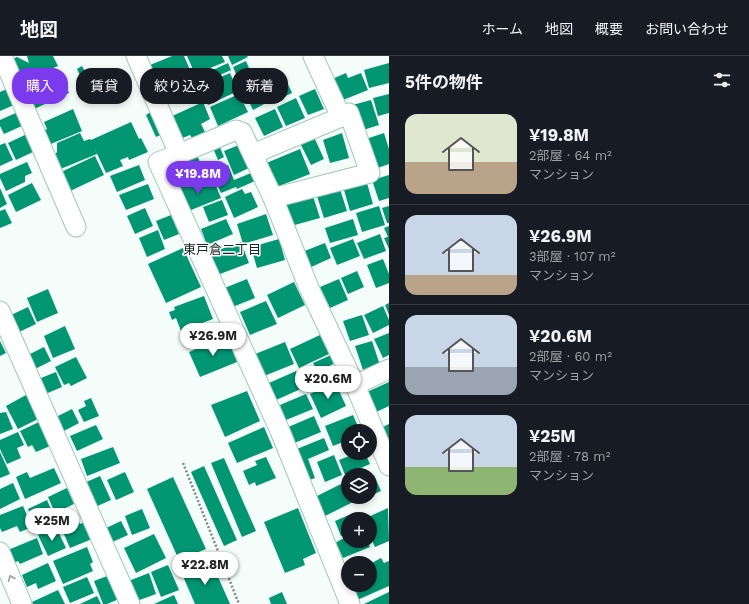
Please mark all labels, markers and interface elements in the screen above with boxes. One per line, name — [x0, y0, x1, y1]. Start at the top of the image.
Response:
text: 地図 — [20, 18, 58, 41]
text: ホーム — [481, 21, 523, 37]
text: 地図 — [545, 21, 573, 37]
text: 概要 — [595, 21, 623, 37]
text: お問い合わせ — [645, 21, 729, 37]
chip: 購入 — [12, 68, 68, 104]
chip: 賃貸 — [76, 68, 132, 104]
chip: 絞り込み — [140, 68, 224, 104]
chip: 新着 — [232, 68, 288, 104]
icon: filters — [711, 69, 733, 91]
text: 5件の物件 — [405, 72, 483, 92]
text: ¥19.8M — [529, 125, 589, 145]
icon: home — [437, 130, 485, 178]
text: 2部屋 · 64 m² — [529, 148, 612, 163]
pin: ¥19.8M — [165, 161, 231, 195]
text: ¥19.8M — [175, 166, 221, 181]
text: マンション — [529, 167, 594, 182]
text: ¥26.9M — [529, 226, 592, 246]
icon: home — [437, 231, 485, 279]
district label: 東戸倉二丁目 — [183, 242, 261, 257]
text: 3部屋 · 107 m² — [529, 249, 616, 264]
text: マンション — [529, 268, 594, 283]
pin: ¥26.9M — [180, 323, 246, 357]
text: ¥20.6M — [529, 326, 592, 346]
text: ¥26.9M — [189, 328, 237, 343]
icon: home — [437, 331, 485, 379]
text: 2部屋 · 60 m² — [529, 349, 612, 364]
pin: ¥20.6M — [295, 366, 361, 400]
text: マンション — [529, 368, 594, 383]
text: ¥20.6M — [304, 371, 352, 386]
map controls — [341, 424, 377, 592]
button: locate — [341, 424, 377, 460]
text: ¥25M — [529, 426, 576, 446]
icon: home — [437, 431, 485, 479]
text: 2部屋 · 78 m² — [529, 449, 610, 464]
button: layers — [341, 468, 377, 504]
text: マンション — [529, 468, 594, 483]
pin: ¥25M — [28, 508, 76, 542]
button: + — [341, 512, 377, 548]
text: ¥25M — [34, 513, 70, 528]
pin: ¥22.8M — [172, 552, 238, 586]
button: − — [341, 556, 377, 592]
text: ¥22.8M — [181, 557, 229, 572]
one-way arrow — [7, 575, 15, 582]

